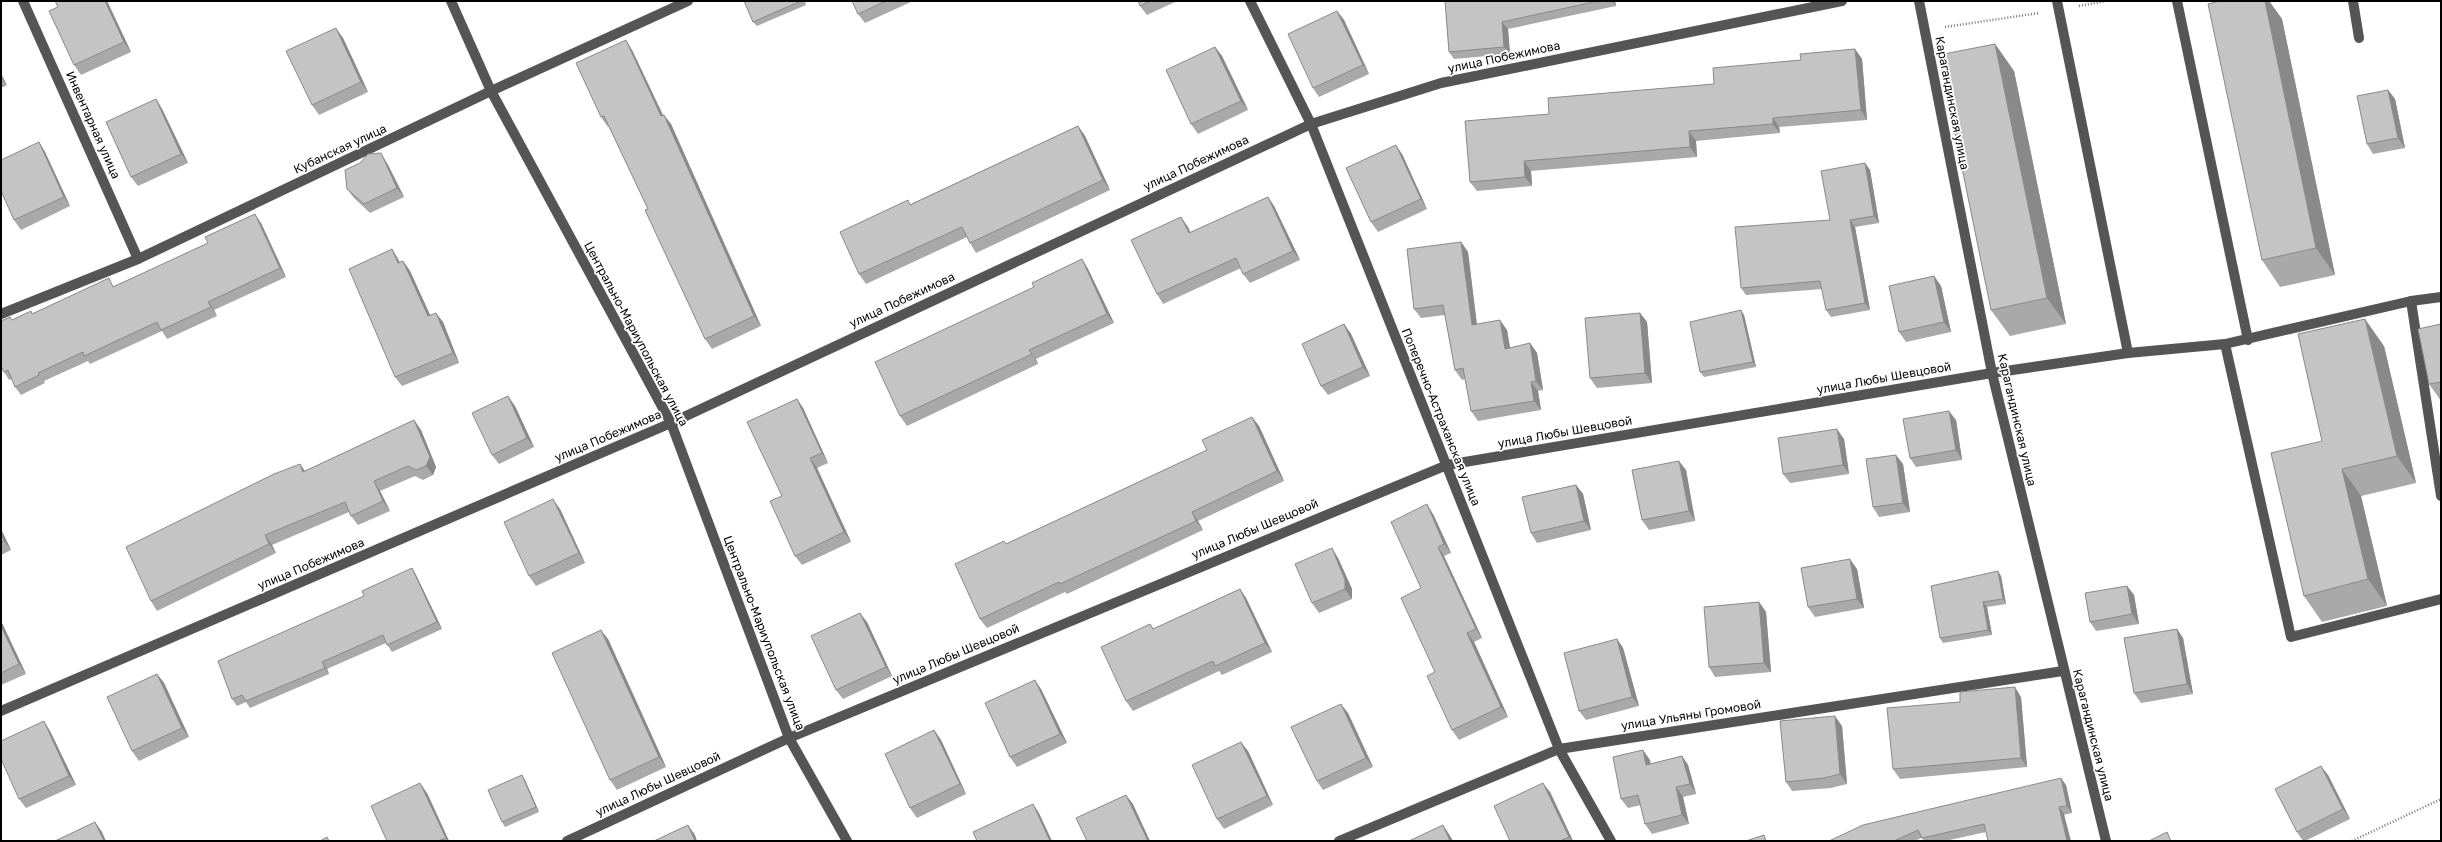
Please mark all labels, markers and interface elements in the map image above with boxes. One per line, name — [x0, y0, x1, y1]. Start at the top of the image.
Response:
street label: Карагандинская улица — [1932, 35, 1973, 171]
street label: улица Побежимова — [1446, 37, 1561, 76]
street label: Инвентарная улица — [63, 69, 124, 181]
street label: Кубанская улица — [291, 120, 389, 177]
street label: улица Побежимова — [1141, 132, 1251, 194]
street label: Центрально-Мариупольская улица — [581, 239, 692, 429]
street label: улица Побежимова — [847, 269, 957, 331]
street label: Поперечно-Астраханская улица — [1399, 326, 1484, 508]
street label: Карагандинская улица — [1995, 352, 2040, 488]
street label: улица Любы Шевцовой — [1816, 358, 1952, 397]
street label: улица Побежимова — [552, 406, 663, 465]
street label: улица Любы Шевцовой — [1497, 412, 1633, 451]
street label: улица Любы Шевцовой — [1189, 495, 1320, 562]
street label: Центрально-Мариупольская улица — [720, 533, 809, 732]
street label: улица Побежимова — [255, 534, 366, 593]
street label: улица Любы Шевцовой — [890, 620, 1021, 687]
street label: Карагандинская улица — [2070, 667, 2117, 802]
street label: улица Ульяны Громовой — [1620, 696, 1762, 733]
street label: улица Любы Шевцовой — [593, 748, 723, 819]

